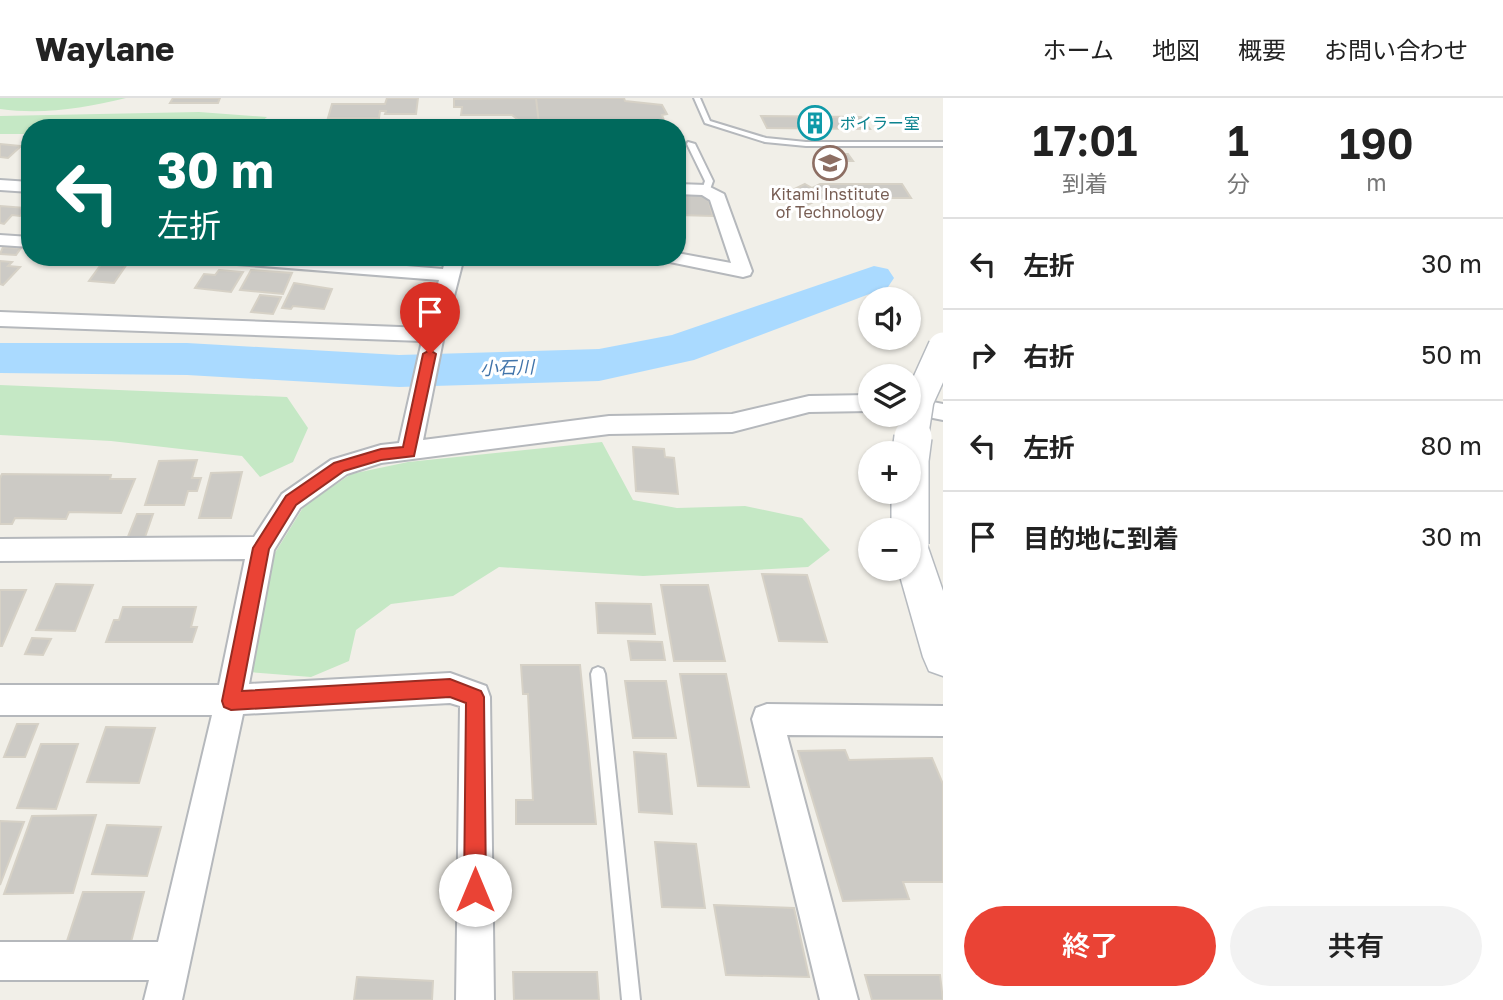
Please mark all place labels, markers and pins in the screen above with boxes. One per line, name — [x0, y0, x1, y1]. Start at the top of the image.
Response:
building icon: ボイラー室 — [796, 104, 834, 142]
place label: ボイラー室 — [840, 113, 920, 133]
school or university icon: Kitami Institute of Technology — [811, 144, 849, 182]
place label: Kitami Institute of Technology — [770, 184, 890, 222]
pin — [400, 282, 460, 354]

